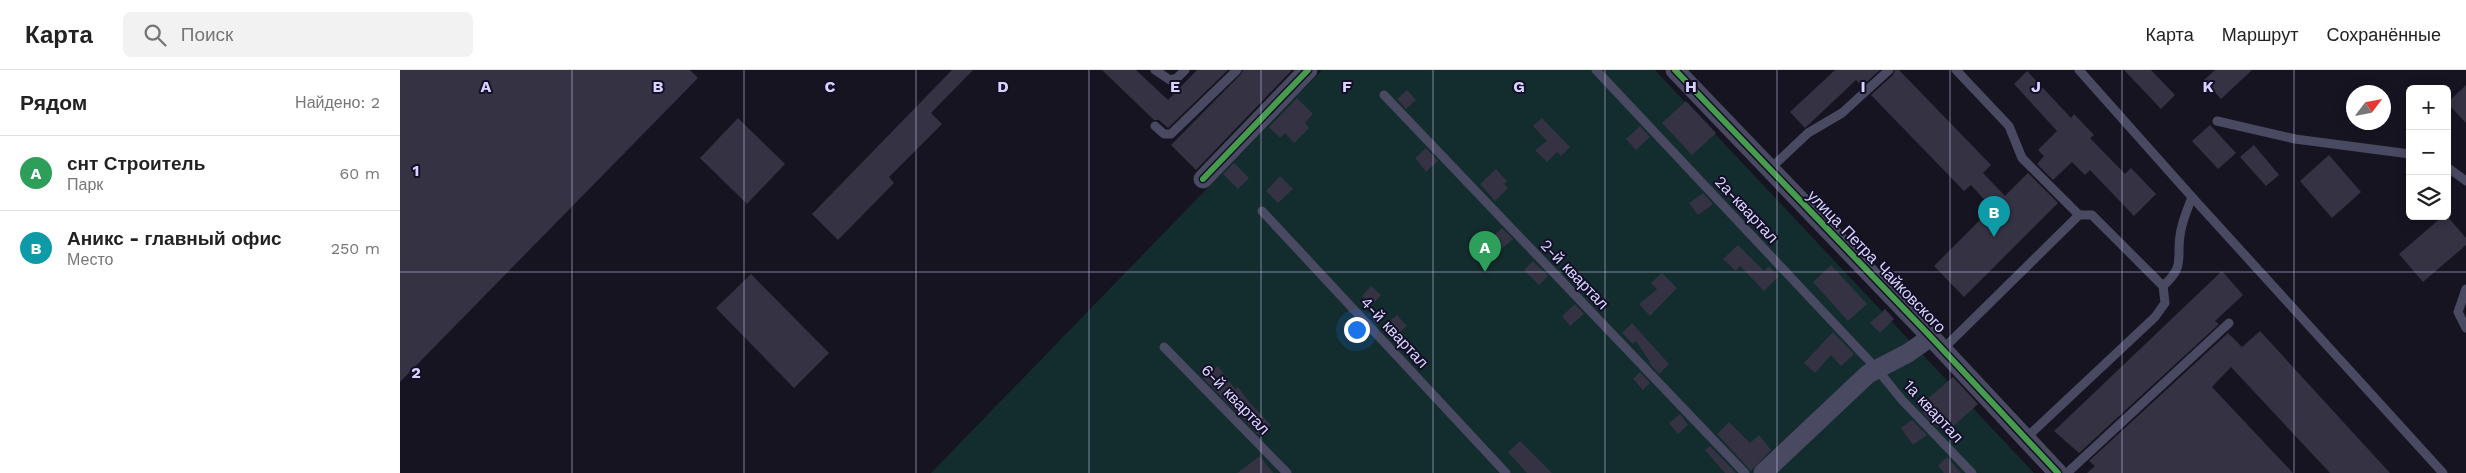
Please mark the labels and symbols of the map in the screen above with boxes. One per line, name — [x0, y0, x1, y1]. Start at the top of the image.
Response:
text: A — [481, 77, 492, 96]
text: B — [653, 77, 664, 96]
text: C — [825, 77, 836, 96]
text: D — [997, 77, 1009, 96]
text: E — [1170, 77, 1180, 96]
text: F — [1342, 77, 1352, 96]
text: G — [1513, 77, 1525, 96]
text: H — [1685, 77, 1697, 96]
text: I — [1860, 77, 1866, 96]
text: J — [2031, 77, 2041, 96]
text: K — [2202, 77, 2214, 96]
north arrow — [2346, 85, 2391, 130]
text: 1 — [413, 161, 419, 180]
street label: 2а-квартал — [1711, 172, 1782, 247]
street label: улица Петра Чайковского — [1803, 186, 1950, 337]
pin: B — [1978, 196, 2010, 237]
pin: A — [1469, 231, 1501, 272]
street label: 2-й квартал — [1537, 235, 1613, 313]
street label: 4-й квартал — [1357, 293, 1432, 372]
your location — [1344, 317, 1370, 343]
street label: 6-й квартал — [1197, 360, 1274, 438]
text: 2 — [411, 363, 421, 382]
street label: 1а квартал — [1900, 376, 1967, 447]

